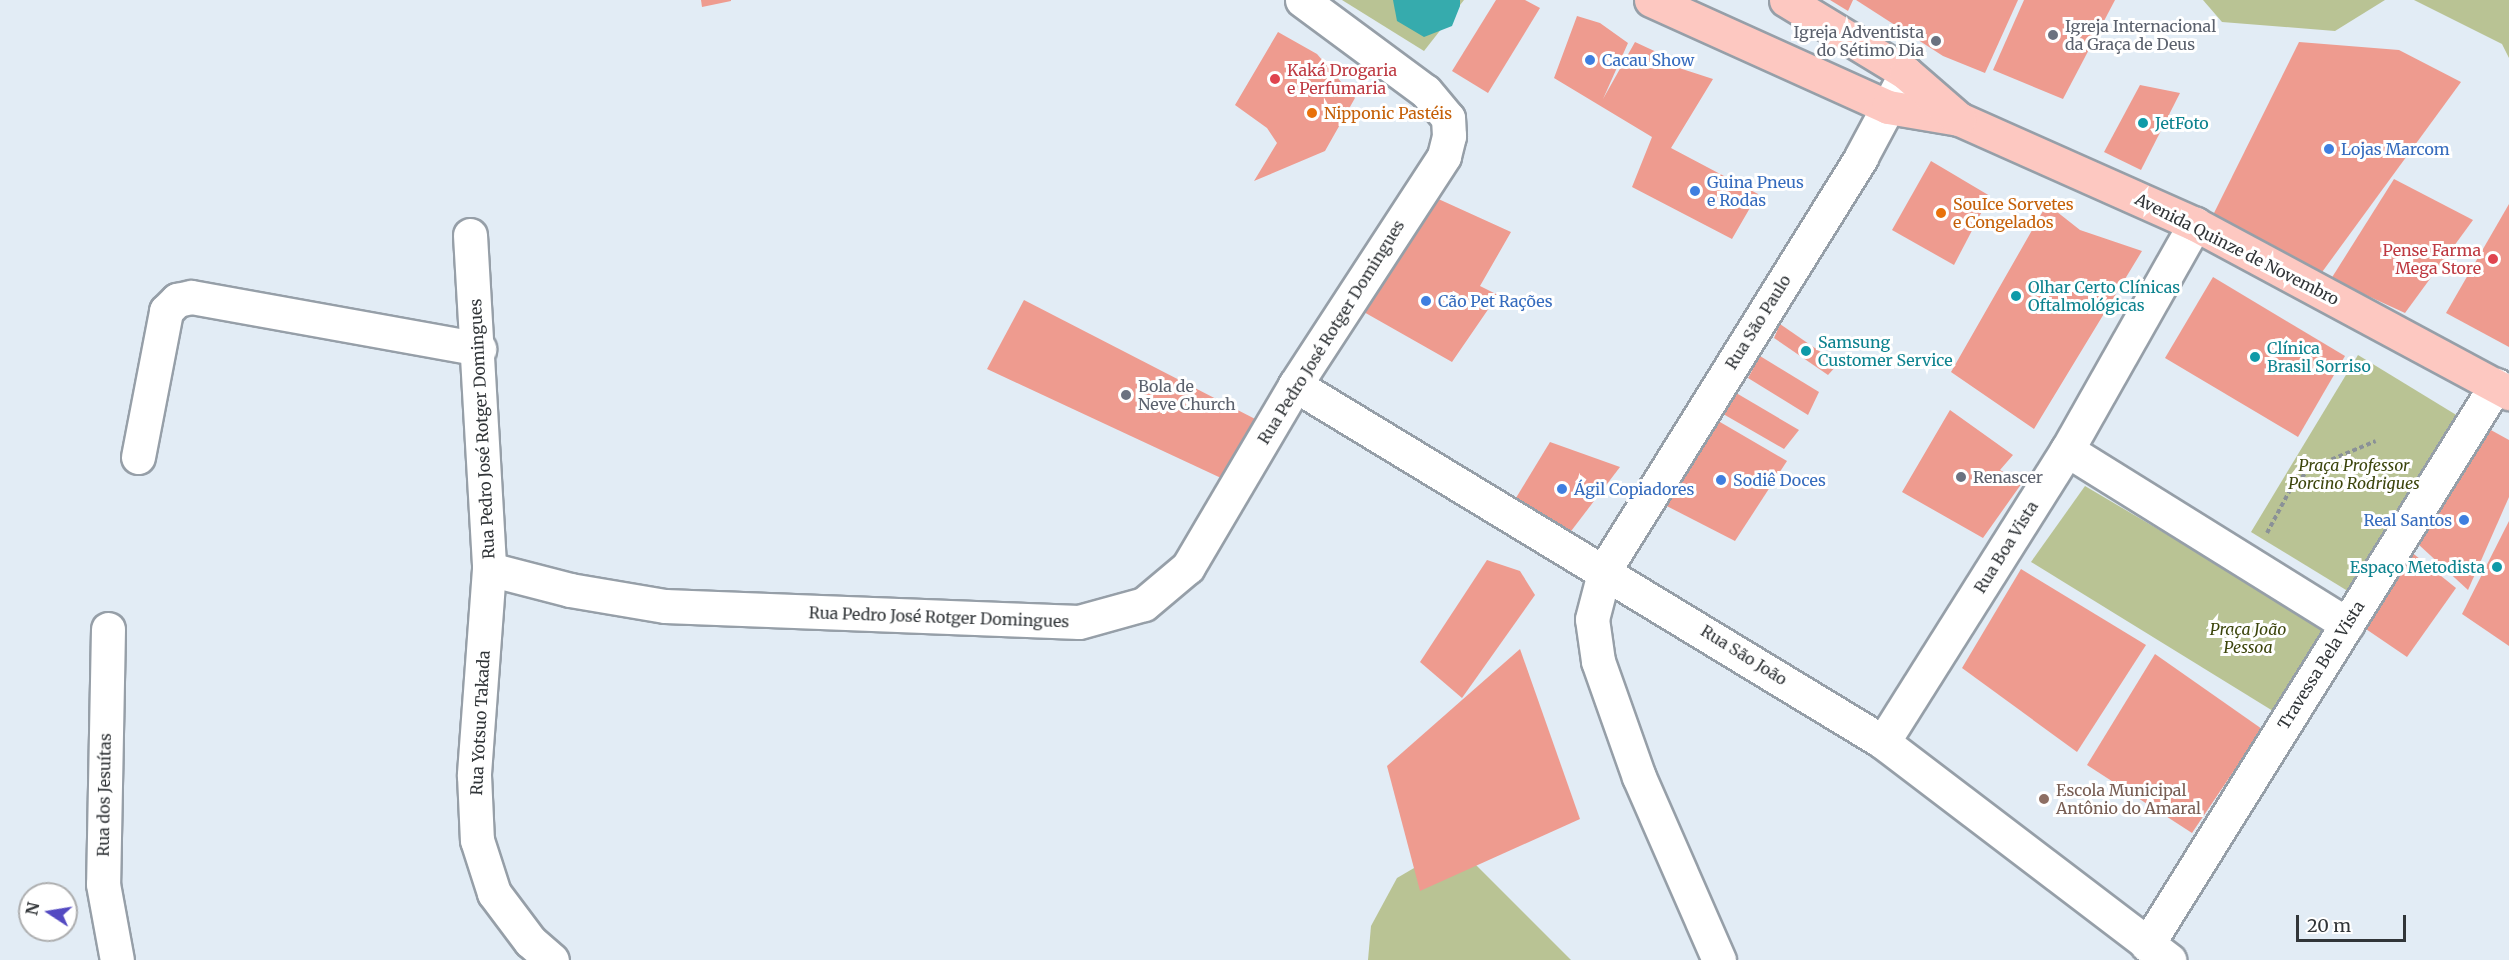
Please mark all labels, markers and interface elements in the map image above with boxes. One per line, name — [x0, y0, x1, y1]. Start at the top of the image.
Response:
place label: Igreja Internacional da Graça de Deus — [2065, 16, 2216, 54]
place label: Igreja Adventista do Sétimo Dia — [1793, 22, 1924, 60]
marker: Igreja Internacional da Graça de Deus — [2046, 28, 2060, 42]
marker: Igreja Adventista do Sétimo Dia — [1929, 34, 1943, 48]
place label: Cacau Show — [1602, 50, 1694, 70]
marker: Cacau Show — [1583, 53, 1597, 67]
place label: Kaká Drogaria e Perfumaria — [1287, 60, 1397, 98]
marker: Kaká Drogaria e Perfumaria — [1268, 72, 1282, 86]
place label: Nipponic Pastéis — [1324, 103, 1452, 123]
marker: Nipponic Pastéis — [1305, 106, 1319, 120]
place label: JetFoto — [2155, 113, 2209, 133]
marker: JetFoto — [2136, 116, 2150, 130]
place label: Lojas Marcom — [2341, 139, 2450, 159]
marker: Lojas Marcom — [2322, 142, 2336, 156]
place label: Guina Pneus e Rodas — [1707, 172, 1804, 210]
marker: Guina Pneus e Rodas — [1688, 184, 1702, 198]
street label: Avenida Quinze de Novembro — [2132, 189, 2342, 309]
place label: SouIce Sorvetes e Congelados — [1953, 194, 2074, 232]
marker: SouIce Sorvetes e Congelados — [1934, 206, 1948, 220]
street label: Rua Pedro José Rotger Domingues — [1254, 216, 1408, 448]
place label: Pense Farma Mega Store — [2383, 240, 2481, 278]
marker: Pense Farma Mega Store — [2486, 252, 2500, 266]
street label: Rua São Paulo — [1721, 271, 1795, 373]
place label: Olhar Certo Clínicas Oftalmológicas — [2028, 277, 2180, 315]
marker: Olhar Certo Clínicas Oftalmológicas — [2009, 289, 2023, 303]
place label: Cão Pet Rações — [1438, 291, 1553, 311]
marker: Cão Pet Rações — [1419, 294, 1433, 308]
street label: Rua Pedro José Rotger Domingues — [466, 298, 498, 560]
place label: Samsung Customer Service — [1818, 332, 1953, 370]
place label: Clínica Brasil Sorriso — [2267, 338, 2371, 376]
marker: Samsung Customer Service — [1799, 344, 1813, 358]
marker: Clínica Brasil Sorriso — [2248, 350, 2262, 364]
place label: Bola de Neve Church — [1138, 376, 1236, 414]
marker: Bola de Neve Church — [1119, 388, 1133, 402]
park label: Praça Professor Porcino Rodrigues — [2288, 455, 2420, 493]
place label: Renascer — [1973, 467, 2043, 487]
place label: Sodiê Doces — [1733, 470, 1826, 490]
marker: Renascer — [1954, 470, 1968, 484]
marker: Sodiê Doces — [1714, 473, 1728, 487]
place label: Ágil Copiadores — [1574, 479, 1694, 499]
marker: Ágil Copiadores — [1555, 482, 1569, 496]
street label: Rua Boa Vista — [1970, 497, 2042, 597]
place label: Real Santos — [2363, 510, 2452, 530]
marker: Real Santos — [2457, 513, 2471, 527]
place label: Espaço Metodista — [2350, 557, 2485, 577]
marker: Espaço Metodista — [2490, 560, 2504, 574]
street label: Travessa Bela Vista — [2274, 597, 2368, 733]
street label: Rua Pedro José Rotger Domingues — [808, 603, 1070, 631]
park label: Praça João Pessoa — [2210, 619, 2286, 657]
street label: Rua São João — [1697, 621, 1791, 689]
street label: Rua Yotsuo Takada — [467, 650, 493, 796]
street label: Rua dos Jesuítas — [93, 733, 115, 857]
place label: Escola Municipal Antônio do Amaral — [2056, 780, 2201, 818]
marker: Escola Municipal Antônio do Amaral — [2037, 792, 2051, 806]
north arrow — [18, 882, 78, 942]
text: N — [21, 900, 43, 917]
scale bar — [2299, 903, 2408, 941]
text: 20 m — [2307, 914, 2351, 937]

